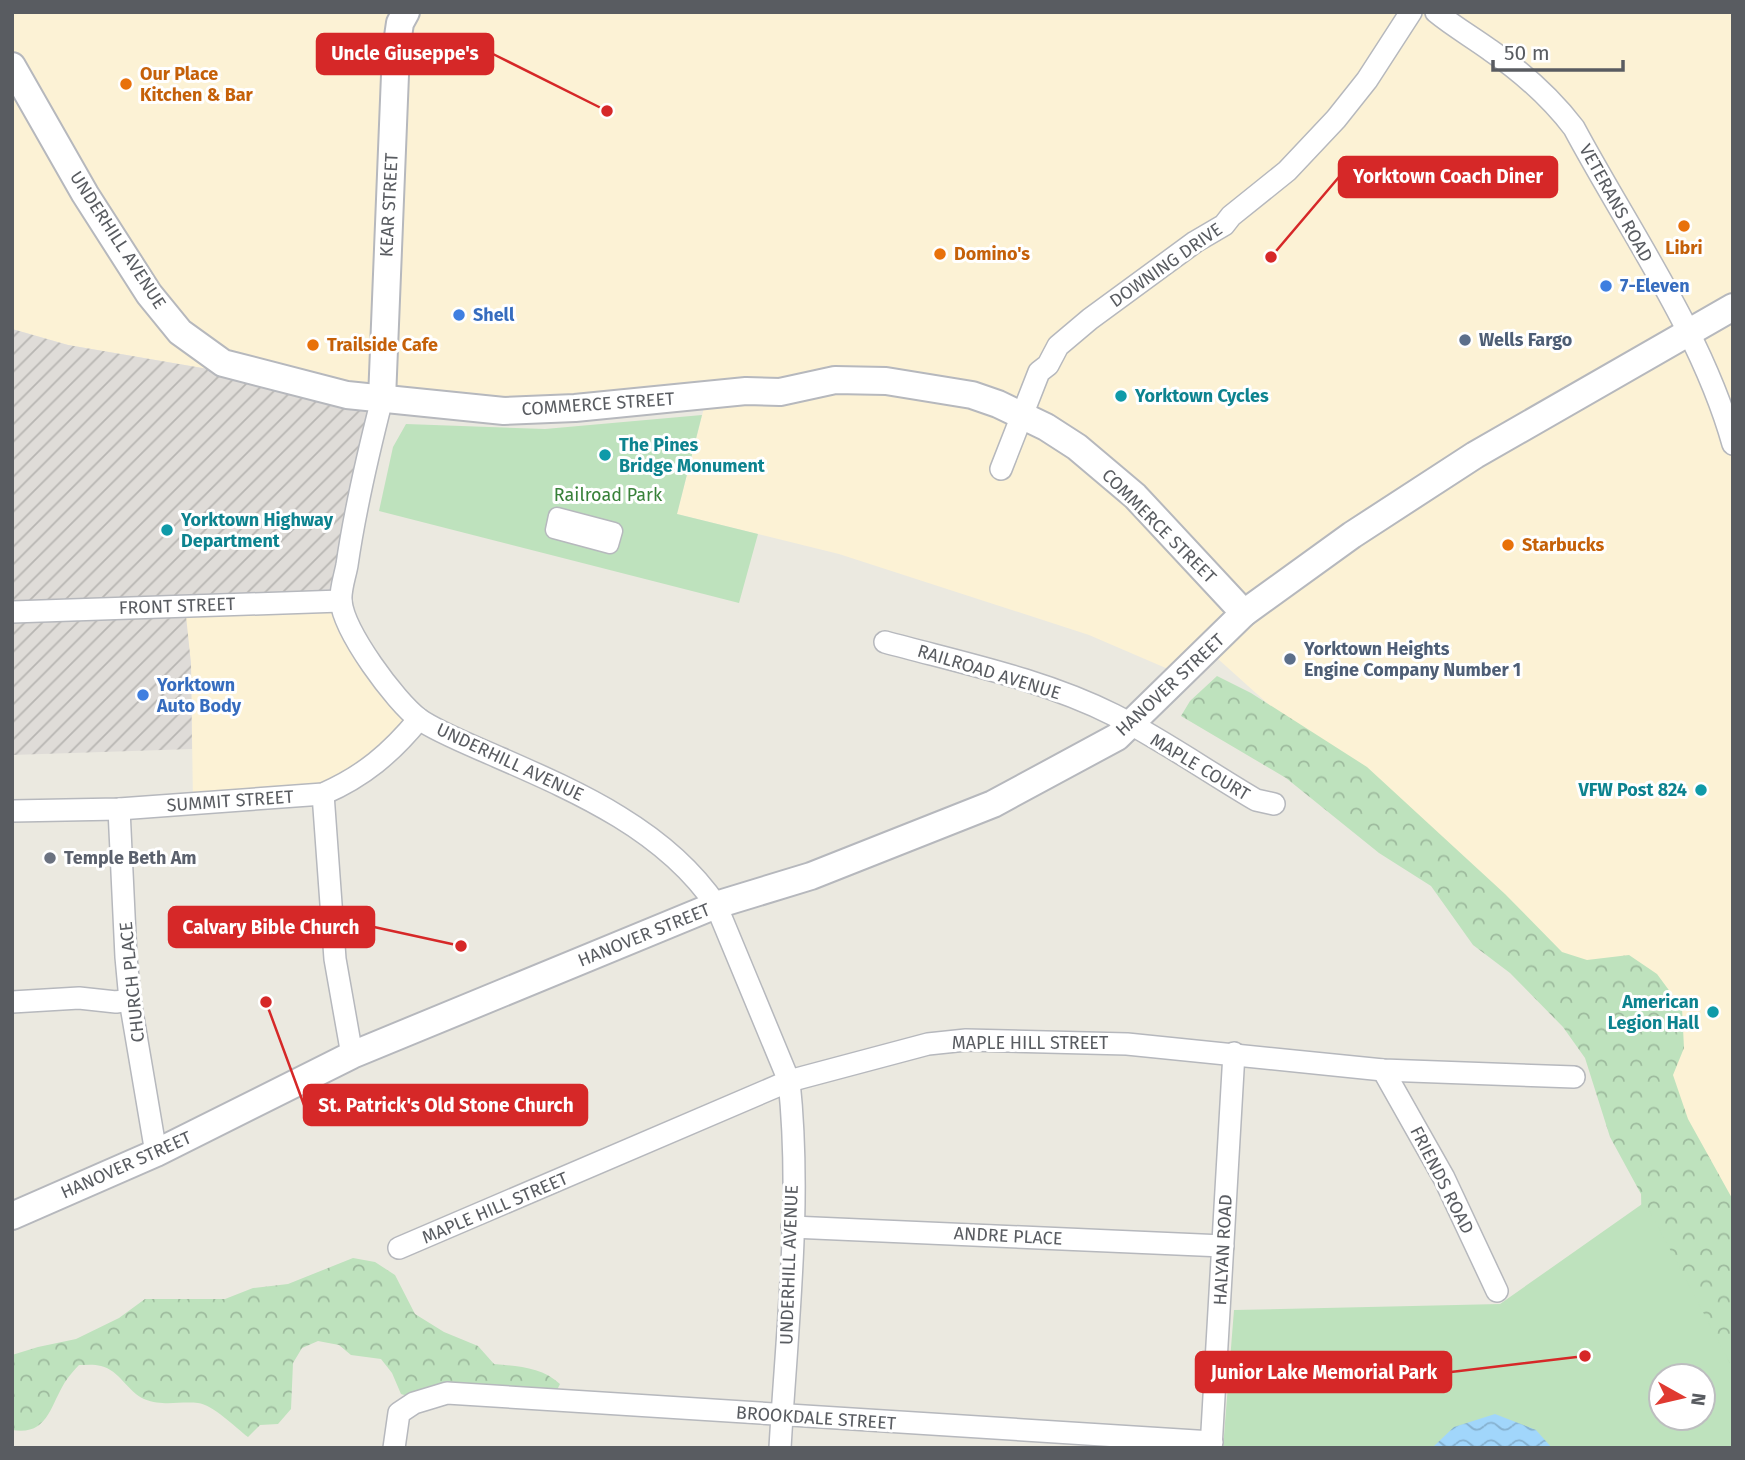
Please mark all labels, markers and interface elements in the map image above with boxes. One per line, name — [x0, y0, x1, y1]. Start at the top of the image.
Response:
scale bar — [1493, 28, 1622, 72]
callout: Uncle Giuseppe's — [317, 34, 493, 74]
text: 50 m — [1504, 40, 1550, 66]
text: Uncle Giuseppe's — [331, 42, 479, 65]
place label: Our Place Kitchen & Bar — [140, 63, 254, 106]
marker: Our Place Kitchen & Bar — [118, 76, 134, 92]
street label: VETERANS ROAD — [1574, 140, 1658, 266]
street label: KEAR STREET — [375, 152, 403, 258]
callout: Yorktown Coach Diner — [1339, 157, 1557, 197]
text: Yorktown Coach Diner — [1352, 165, 1544, 188]
street label: UNDERHILL AVENUE — [65, 167, 171, 313]
street label: DOWNING DRIVE — [1105, 218, 1227, 312]
marker: Libri — [1676, 218, 1692, 234]
place label: Libri — [1665, 237, 1703, 259]
place label: Domino's — [954, 243, 1030, 265]
marker: Domino's — [932, 246, 948, 262]
place label: 7-Eleven — [1620, 275, 1690, 297]
marker: 7-Eleven — [1598, 278, 1614, 294]
place label: Shell — [473, 304, 515, 326]
marker: Shell — [451, 307, 467, 323]
place label: Wells Fargo — [1479, 329, 1572, 351]
marker: Wells Fargo — [1457, 332, 1473, 348]
place label: Trailside Cafe — [327, 334, 438, 356]
marker: Trailside Cafe — [305, 337, 321, 353]
place label: Yorktown Cycles — [1134, 385, 1269, 407]
street label: COMMERCE STREET — [521, 388, 676, 420]
marker: Yorktown Cycles — [1113, 388, 1129, 404]
place label: The Pines Bridge Monument — [619, 434, 766, 477]
marker: The Pines Bridge Monument — [597, 447, 613, 463]
street label: COMMERCE STREET — [1097, 464, 1221, 588]
park label: Railroad Park — [554, 484, 663, 506]
place label: Yorktown Highway Department — [180, 509, 334, 552]
marker: Yorktown Highway Department — [159, 522, 175, 538]
place label: Starbucks — [1522, 534, 1605, 556]
marker: Starbucks — [1500, 537, 1516, 553]
street label: FRONT STREET — [118, 593, 236, 619]
street label: HANOVER STREET — [1111, 629, 1229, 741]
place label: Yorktown Heights Engine Company Number 1 — [1303, 638, 1521, 681]
street label: RAILROAD AVENUE — [915, 640, 1063, 704]
marker: Yorktown Heights Engine Company Number 1 — [1282, 651, 1298, 667]
place label: Yorktown Auto Body — [156, 674, 242, 717]
marker: Yorktown Auto Body — [135, 687, 151, 703]
street label: UNDERHILL AVENUE — [433, 718, 587, 806]
street label: MAPLE COURT — [1146, 729, 1254, 806]
place label: VFW Post 824 — [1578, 779, 1687, 801]
marker: VFW Post 824 — [1693, 782, 1709, 798]
street label: SUMMIT STREET — [166, 786, 295, 816]
place label: Temple Beth Am — [64, 847, 197, 869]
marker: Temple Beth Am — [42, 850, 58, 866]
street label: HANOVER STREET — [575, 898, 714, 972]
callout: Calvary Bible Church — [169, 907, 374, 947]
text: Calvary Bible Church — [183, 916, 359, 939]
street label: CHURCH PLACE — [115, 921, 149, 1043]
place label: American Legion Hall — [1608, 991, 1700, 1034]
marker: American Legion Hall — [1705, 1004, 1721, 1020]
street label: MAPLE HILL STREET — [952, 1032, 1109, 1054]
callout: St. Patrick's Old Stone Church — [304, 1085, 587, 1125]
text: St. Patrick's Old Stone Church — [318, 1094, 574, 1117]
street label: FRIENDS ROAD — [1405, 1122, 1479, 1238]
street label: HANOVER STREET — [57, 1126, 195, 1204]
street label: MAPLE HILL STREET — [419, 1167, 572, 1249]
street label: UNDERHILL AVENUE — [775, 1185, 803, 1345]
street label: HALYAN ROAD — [1209, 1194, 1237, 1306]
street label: ANDRE PLACE — [953, 1222, 1063, 1250]
callout: Junior Lake Memorial Park — [1196, 1352, 1451, 1392]
text: Junior Lake Memorial Park — [1210, 1361, 1438, 1384]
north arrow — [1647, 1362, 1717, 1432]
text: N — [1686, 1391, 1711, 1407]
street label: BROOKDALE STREET — [735, 1401, 897, 1435]

